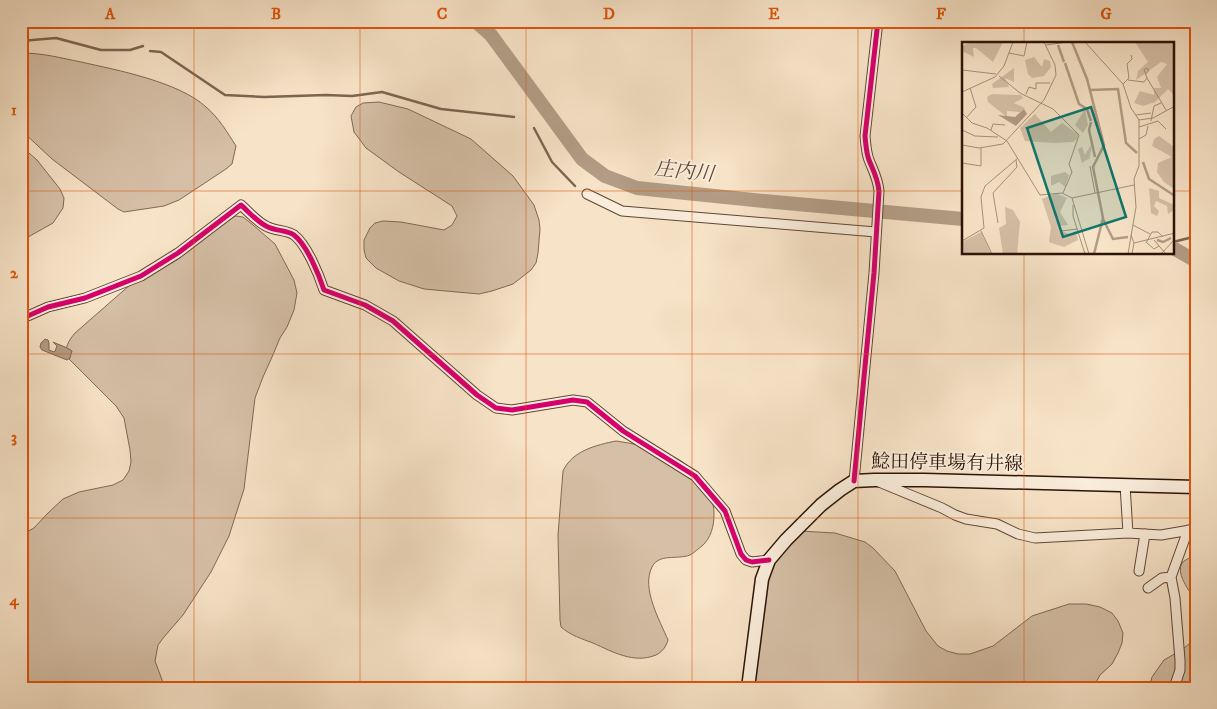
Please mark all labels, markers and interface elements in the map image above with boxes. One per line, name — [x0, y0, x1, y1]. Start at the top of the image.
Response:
text: A — [104, 4, 116, 24]
text: B — [271, 4, 281, 24]
text: C — [437, 4, 447, 24]
text: D — [603, 4, 615, 24]
text: E — [768, 4, 780, 24]
text: F — [936, 4, 946, 24]
text: G — [1100, 4, 1112, 24]
inset map — [962, 42, 1174, 255]
text: 1 — [11, 100, 17, 120]
water label: 庄内川 — [653, 156, 717, 188]
text: 2 — [10, 263, 19, 283]
text: 3 — [11, 427, 17, 447]
street label: 鯰田停車場有井線 — [871, 450, 1023, 476]
text: 4 — [8, 590, 19, 610]

